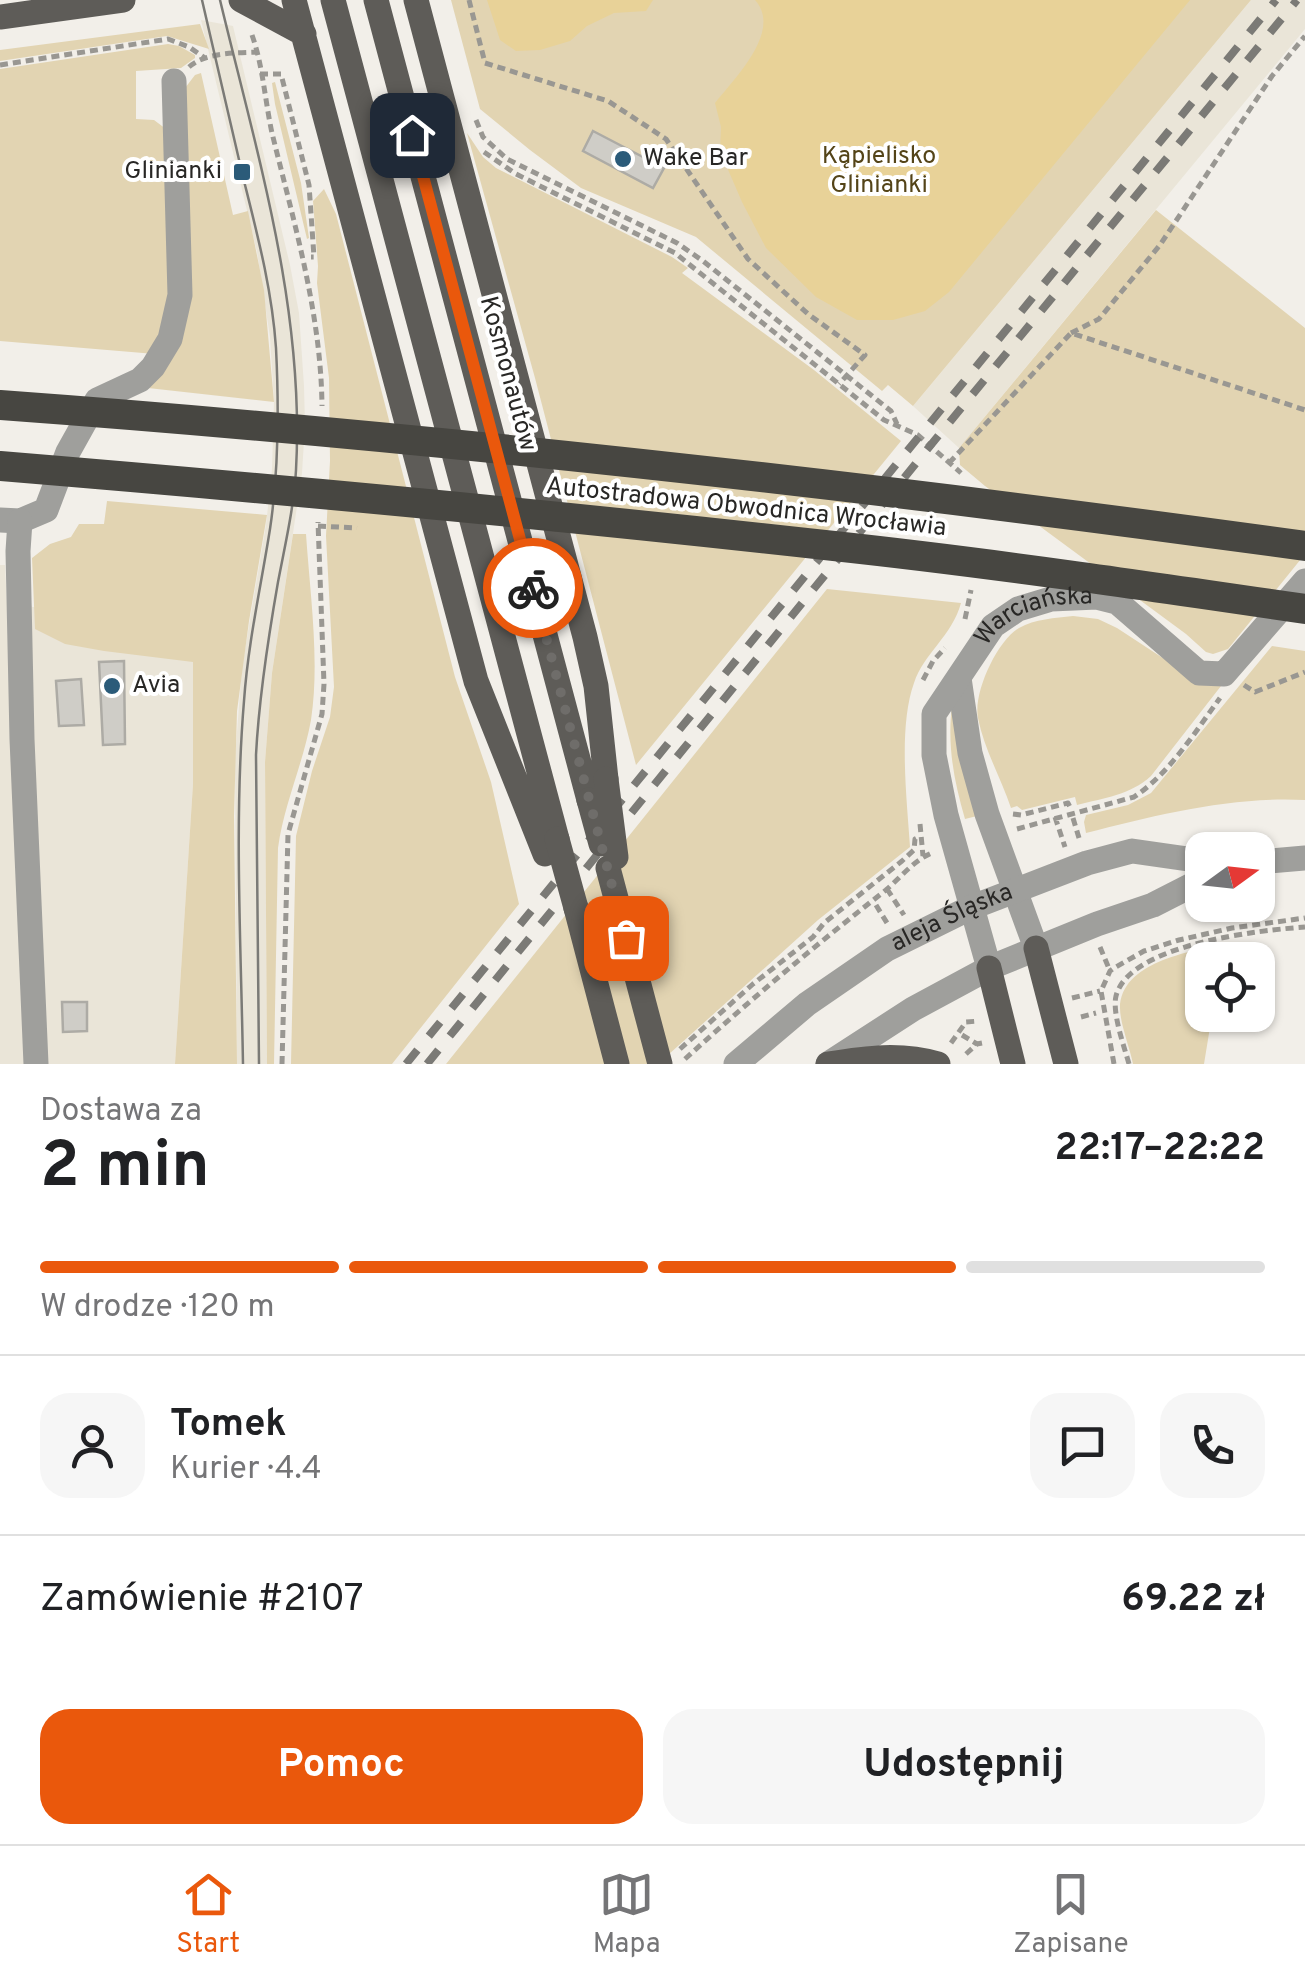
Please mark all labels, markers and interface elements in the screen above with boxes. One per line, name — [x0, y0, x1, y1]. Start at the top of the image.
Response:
pin — [370, 93, 455, 178]
icon: home — [385, 108, 440, 163]
park label: Kąpielisko Glinianki — [822, 141, 936, 202]
place label: Wake Bar — [643, 143, 748, 175]
marker: Wake Bar — [612, 148, 634, 170]
place label: Glinianki — [124, 156, 222, 188]
marker: Glinianki — [231, 161, 253, 183]
street label: Kosmonautów — [471, 293, 543, 455]
street label: Autostradowa Obwodnica Wrocławia — [544, 471, 948, 545]
courier — [483, 538, 583, 638]
icon: bike — [506, 561, 561, 616]
street label: Warciańska — [968, 581, 1093, 652]
place label: Avia — [132, 670, 180, 702]
marker: Avia — [101, 675, 123, 697]
north arrow — [1185, 832, 1275, 922]
map controls — [1185, 832, 1275, 1032]
street label: aleja Śląska — [886, 877, 1018, 960]
pin — [584, 896, 669, 981]
icon: bag — [599, 911, 654, 966]
button: locate — [1185, 942, 1275, 1032]
text: Dostawa za — [40, 1092, 202, 1132]
text: 22:17–22:22 — [1054, 1125, 1265, 1174]
text: 2 min — [40, 1128, 210, 1210]
text: W drodze · 120 m — [40, 1288, 275, 1328]
button: person — [40, 1393, 145, 1498]
button: chat — [1030, 1393, 1135, 1498]
button: phone — [1160, 1393, 1265, 1498]
text: Tomek — [170, 1401, 287, 1450]
text: Kurier · 4.4 — [170, 1450, 322, 1490]
text: Zamówienie #2107 — [40, 1576, 364, 1625]
text: 69.22 zł — [1121, 1576, 1265, 1625]
button: Pomoc — [40, 1709, 643, 1824]
button: Udostępnij — [663, 1709, 1265, 1824]
tab: Start — [176, 1867, 240, 1963]
tab: Mapa — [593, 1867, 661, 1963]
tab: Zapisane — [1013, 1867, 1129, 1963]

